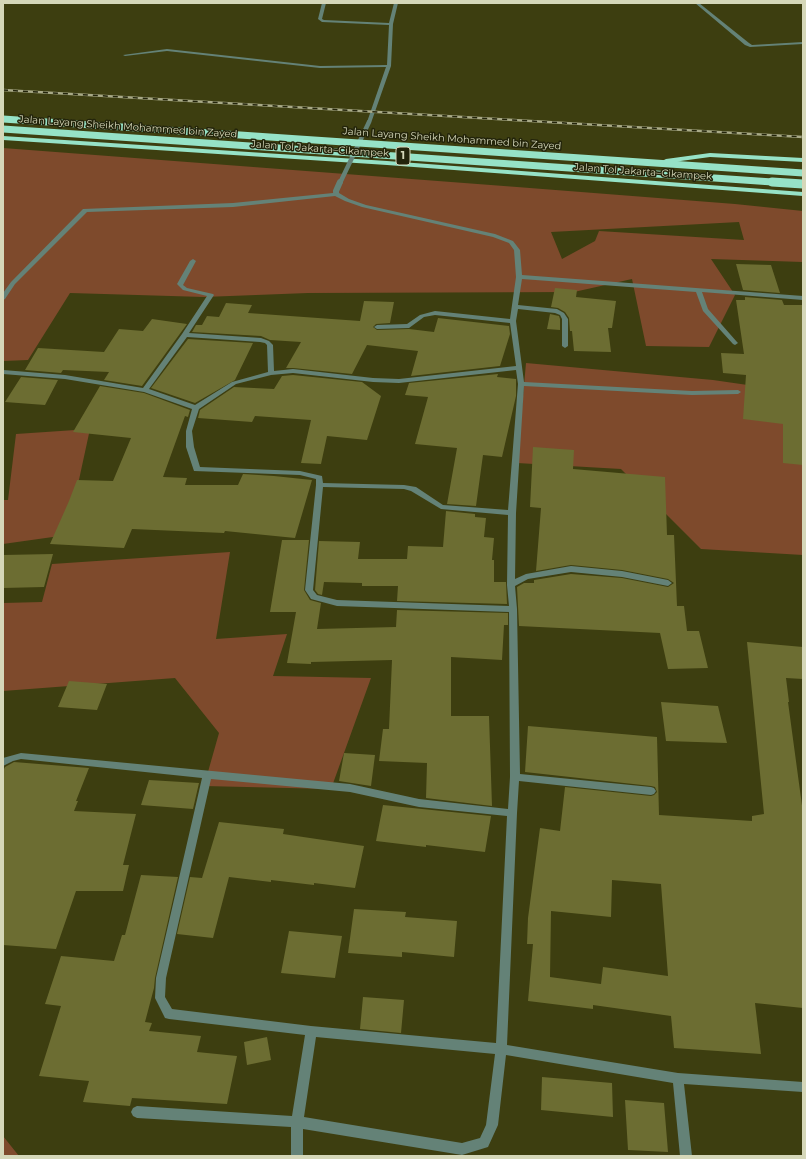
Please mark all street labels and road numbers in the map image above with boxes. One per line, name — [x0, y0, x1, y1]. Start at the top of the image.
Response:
street label: Jalan Layang Sheikh Mohammed bin Zayed — [18, 113, 238, 141]
street label: Jalan Layang Sheikh Mohammed bin Zayed — [342, 125, 562, 153]
street label: Jalan Tol Jakarta–Cikampek — [251, 138, 389, 160]
road number: 1 — [396, 147, 410, 165]
street label: Jalan Tol Jakarta–Cikampek — [574, 161, 712, 183]

